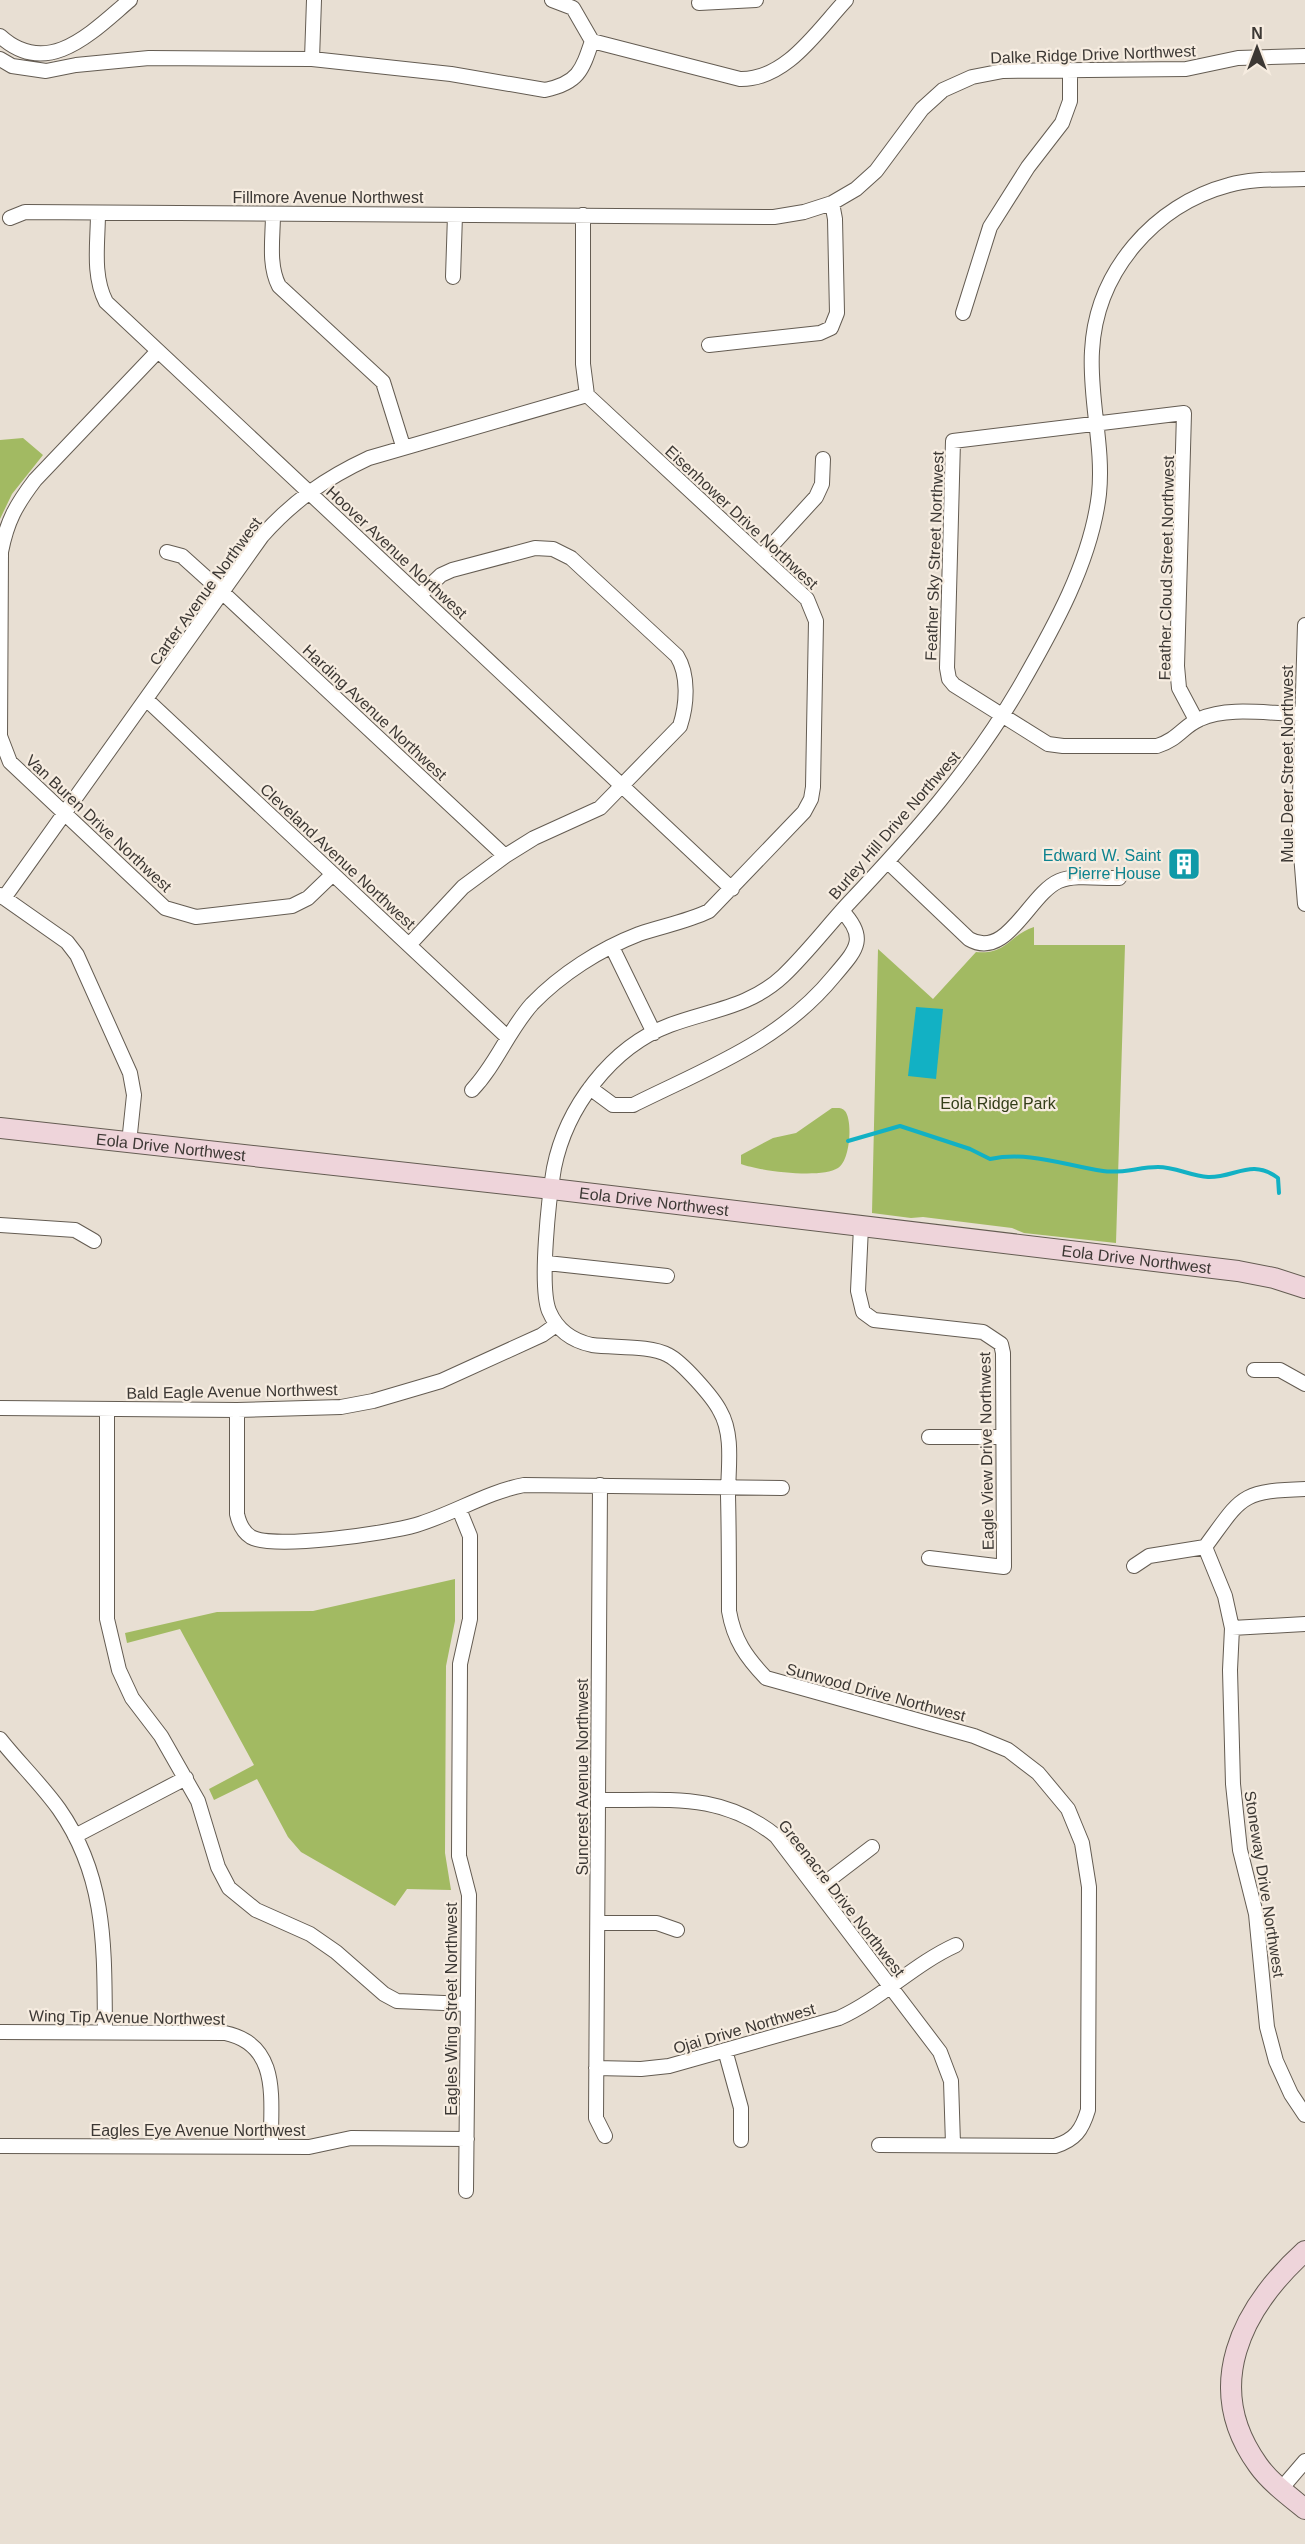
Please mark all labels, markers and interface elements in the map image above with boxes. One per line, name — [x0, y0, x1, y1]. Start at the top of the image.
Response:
north arrow — [1227, 18, 1287, 78]
text: N — [1251, 25, 1263, 42]
street label: Dalke Ridge Drive Northwest — [990, 42, 1197, 67]
street label: Fillmore Avenue Northwest — [233, 189, 424, 206]
street label: Eisenhower Drive Northwest — [662, 442, 822, 593]
street label: Feather Sky Street Northwest — [922, 450, 947, 661]
street label: Feather Cloud Street Northwest — [1156, 455, 1177, 681]
street label: Hoover Avenue Northwest — [323, 483, 471, 622]
street label: Carter Avenue Northwest — [146, 514, 265, 668]
street label: Harding Avenue Northwest — [299, 641, 450, 784]
street label: Mule Deer Street Northwest — [1279, 665, 1296, 863]
street label: Burley Hill Drive Northwest — [826, 748, 964, 903]
street label: Van Buren Drive Northwest — [22, 751, 175, 896]
street label: Cleveland Avenue Northwest — [257, 780, 419, 933]
building icon: Edward W. Saint Pierre House — [1166, 846, 1202, 882]
place label: Edward W. Saint Pierre House — [1043, 847, 1162, 882]
park label: Eola Ridge Park — [940, 1095, 1057, 1112]
street label: Eola Drive Northwest — [95, 1131, 247, 1164]
street label: Eola Drive Northwest — [578, 1184, 730, 1219]
street label: Eola Drive Northwest — [1061, 1242, 1213, 1277]
street label: Eagle View Drive Northwest — [976, 1351, 997, 1550]
street label: Bald Eagle Avenue Northwest — [126, 1381, 338, 1402]
street label: Sunwood Drive Northwest — [784, 1660, 968, 1725]
street label: Suncrest Avenue Northwest — [574, 1678, 591, 1876]
street label: Stoneway Drive Northwest — [1241, 1790, 1288, 1979]
street label: Greenacre Drive Northwest — [775, 1817, 908, 1980]
street label: Eagles Wing Street Northwest — [443, 1902, 460, 2116]
street label: Ojai Drive Northwest — [671, 2000, 818, 2057]
street label: Wing Tip Avenue Northwest — [29, 2007, 226, 2028]
street label: Eagles Eye Avenue Northwest — [91, 2122, 306, 2139]

